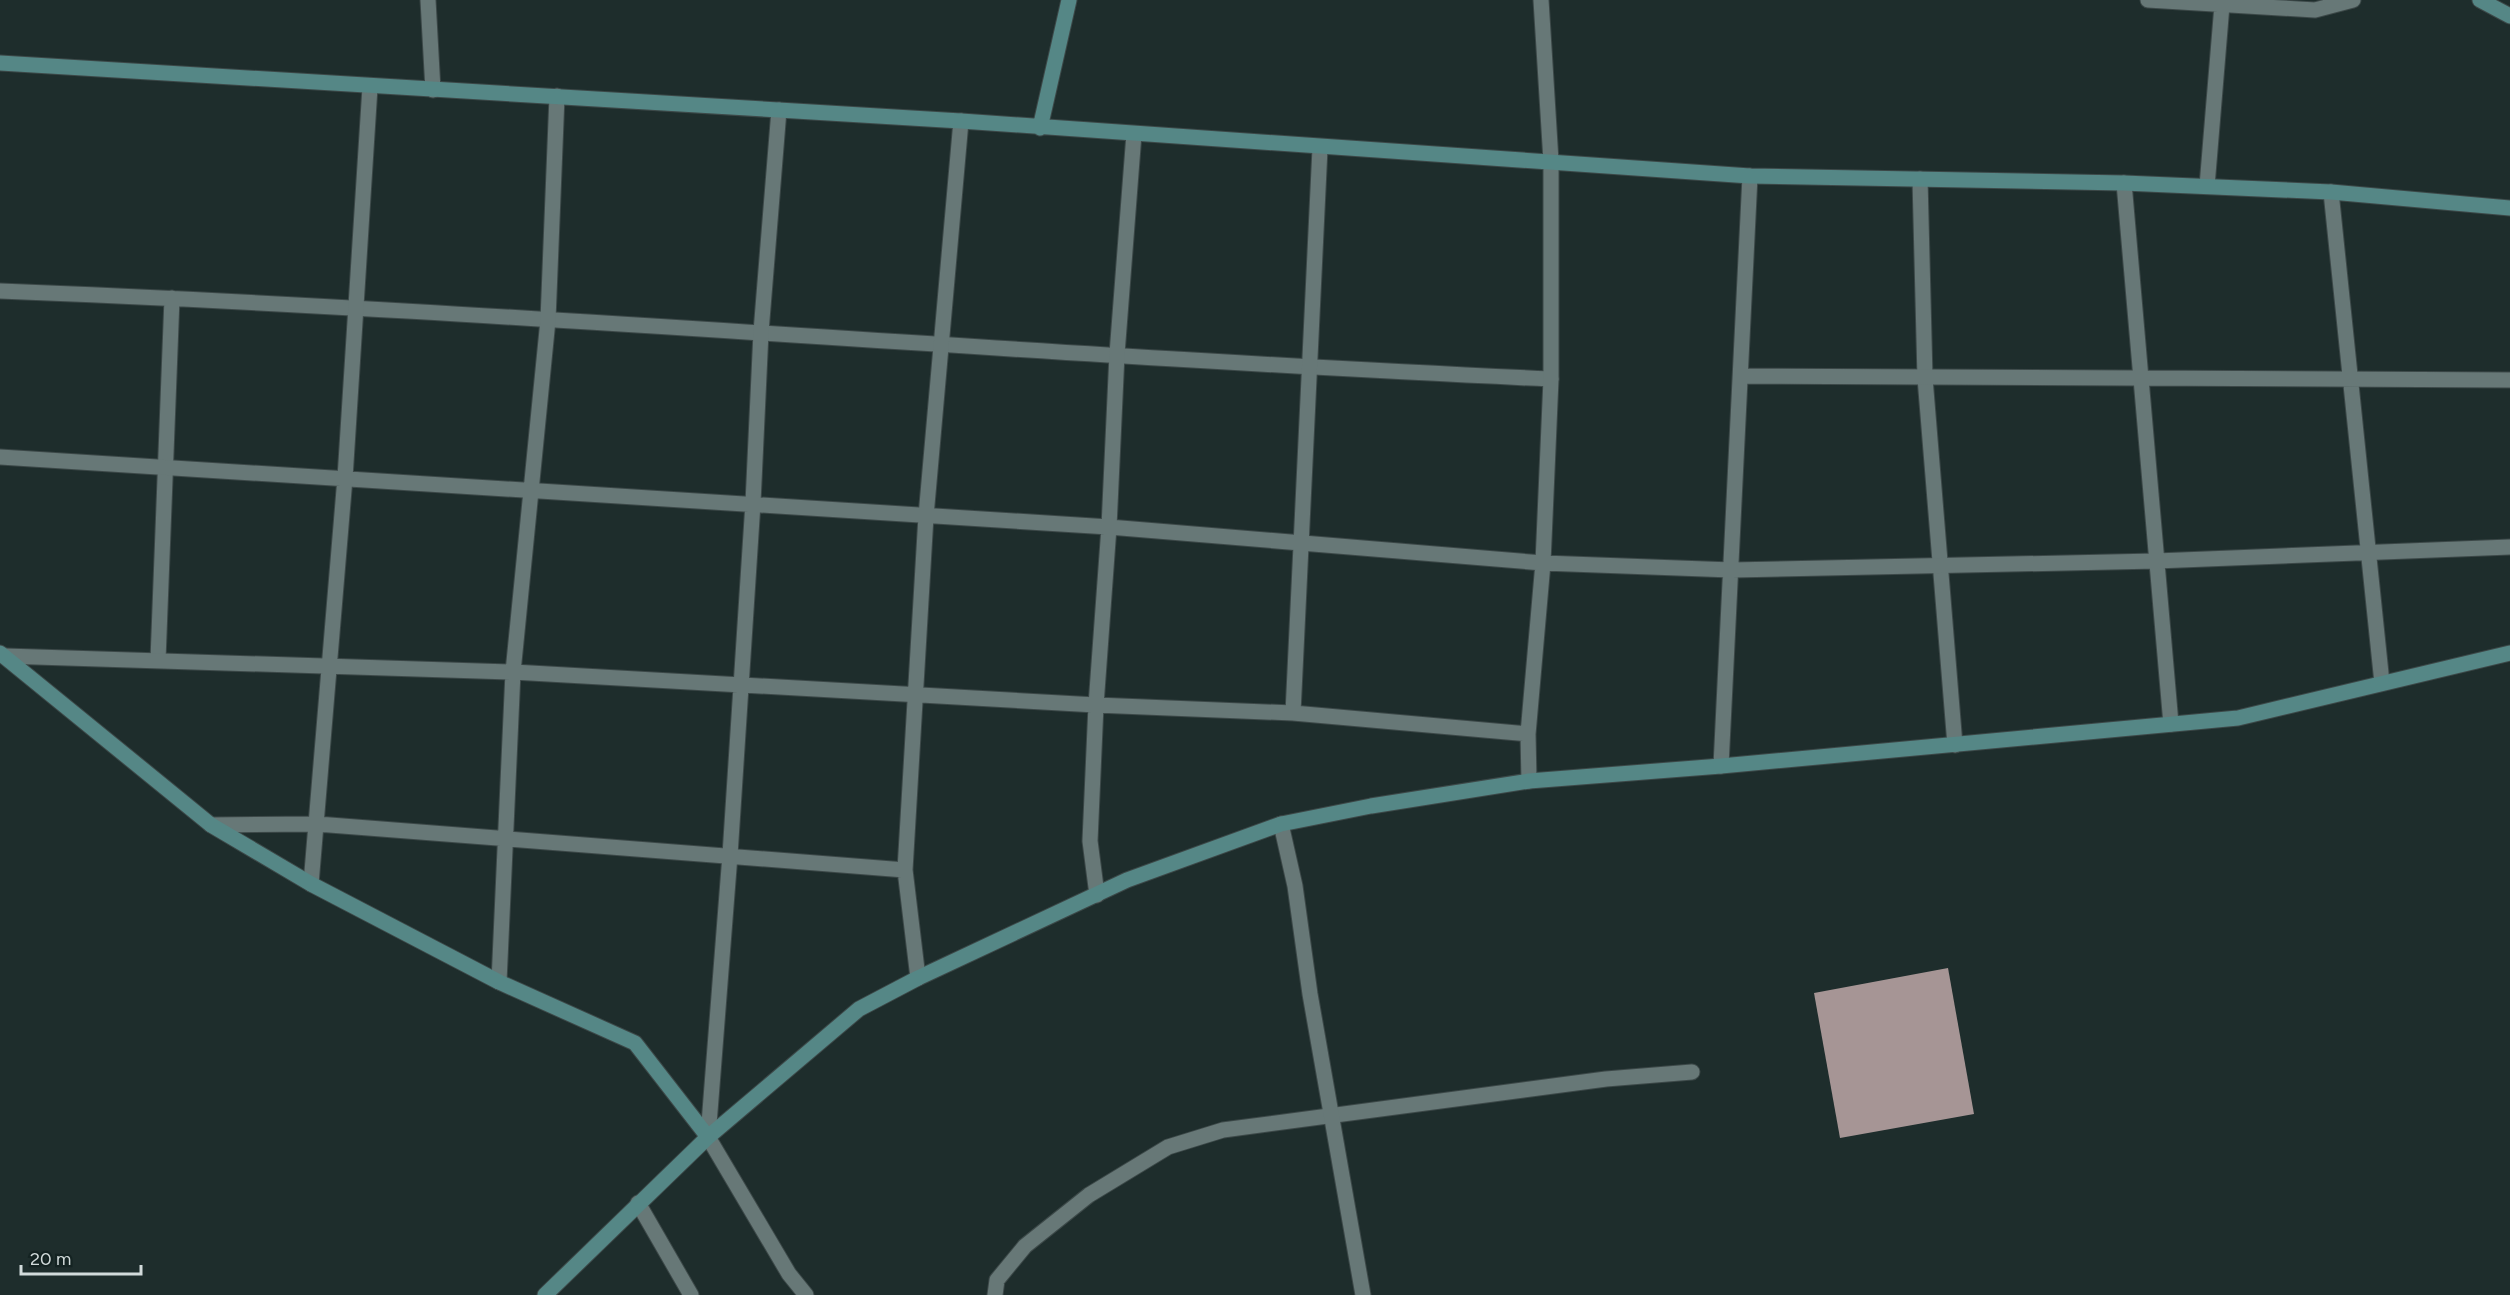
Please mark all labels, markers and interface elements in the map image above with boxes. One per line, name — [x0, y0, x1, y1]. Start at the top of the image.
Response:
scale bar — [21, 1238, 141, 1276]
text: 20 m — [30, 1248, 71, 1270]

